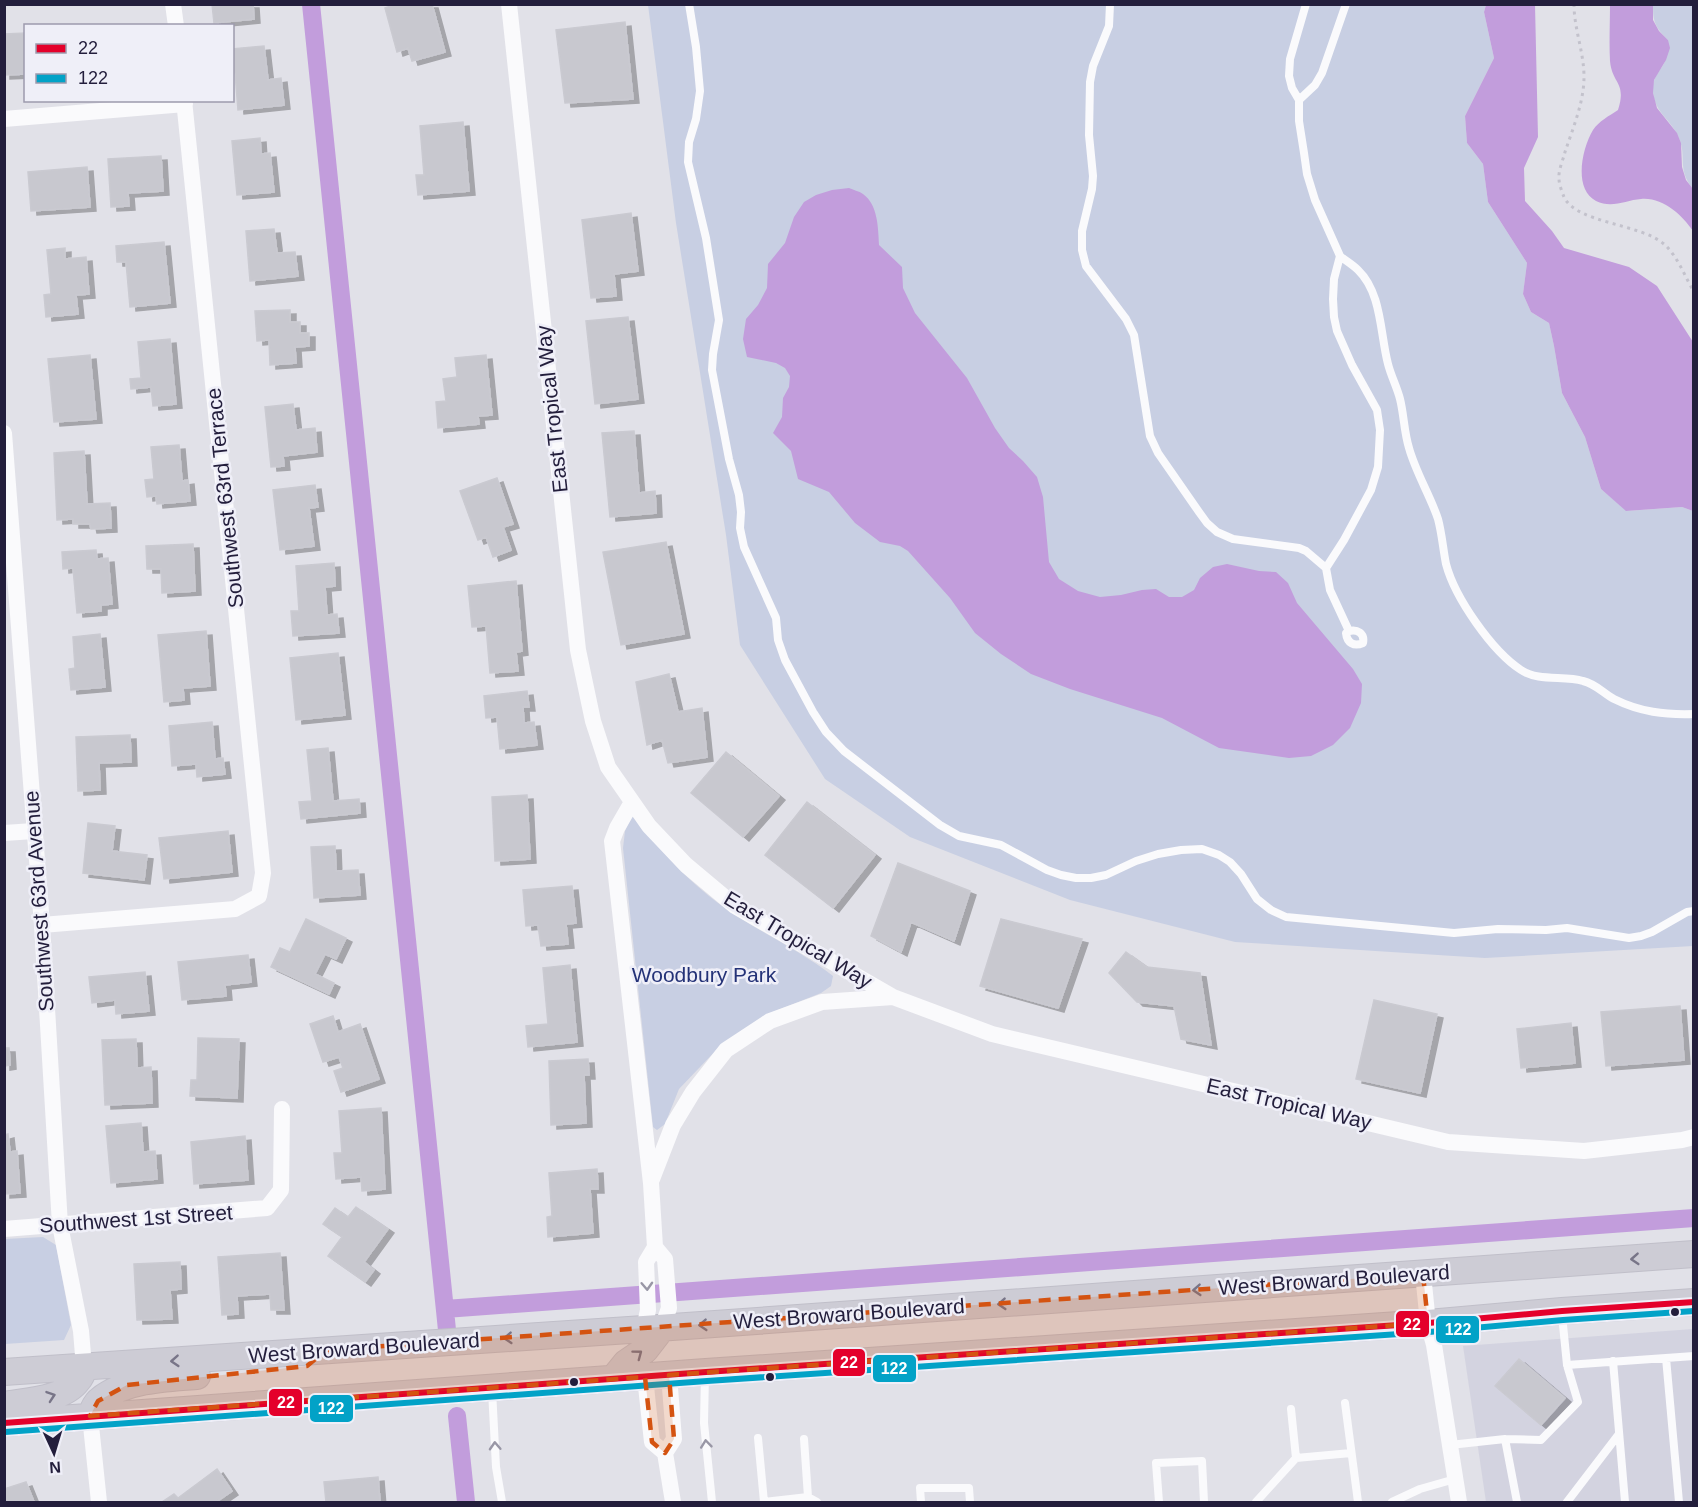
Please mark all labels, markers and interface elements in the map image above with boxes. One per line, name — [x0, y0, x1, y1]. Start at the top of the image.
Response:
legend — [24, 24, 234, 102]
text: 22 — [78, 38, 98, 58]
text: 122 — [78, 68, 108, 88]
street label: East Tropical Way — [531, 324, 572, 494]
street label: Southwest 63rd Terrace — [201, 387, 248, 609]
street label: Southwest 63rd Avenue — [19, 790, 58, 1012]
street label: East Tropical Way — [720, 886, 877, 993]
park label: Woodbury Park — [632, 963, 777, 986]
street label: East Tropical Way — [1204, 1073, 1374, 1134]
street label: Southwest 1st Street — [39, 1200, 234, 1237]
one-way arrow — [1631, 1252, 1640, 1265]
street label: West Broward Boulevard — [1218, 1260, 1450, 1299]
one-way arrow — [641, 1281, 654, 1290]
one-way arrow — [1192, 1283, 1201, 1296]
street label: West Broward Boulevard — [733, 1294, 965, 1333]
one-way arrow — [998, 1297, 1007, 1310]
unlabelled marker — [1669, 1306, 1681, 1318]
line badge: 22 — [1395, 1310, 1430, 1338]
line badge: 122 — [1435, 1315, 1480, 1344]
text: 22 — [1403, 1316, 1421, 1333]
one-way arrow — [698, 1318, 707, 1331]
text: 122 — [1445, 1321, 1471, 1338]
street label: West Broward Boulevard — [248, 1328, 480, 1367]
one-way arrow — [504, 1331, 513, 1344]
line badge: 22 — [832, 1348, 866, 1377]
one-way arrow — [631, 1351, 642, 1362]
one-way arrow — [171, 1354, 180, 1367]
text: 22 — [840, 1354, 858, 1371]
line badge: 122 — [872, 1354, 917, 1383]
text: 122 — [881, 1360, 907, 1377]
unlabelled marker — [764, 1371, 776, 1383]
unlabelled marker — [568, 1376, 580, 1388]
line badge: 22 — [268, 1388, 303, 1417]
one-way arrow — [45, 1390, 56, 1403]
text: 22 — [277, 1394, 295, 1411]
line badge: 122 — [309, 1394, 354, 1423]
text: 122 — [318, 1400, 344, 1417]
north arrow — [24, 1423, 84, 1483]
one-way arrow — [700, 1440, 713, 1449]
one-way arrow — [489, 1441, 502, 1450]
text: N — [49, 1459, 61, 1476]

